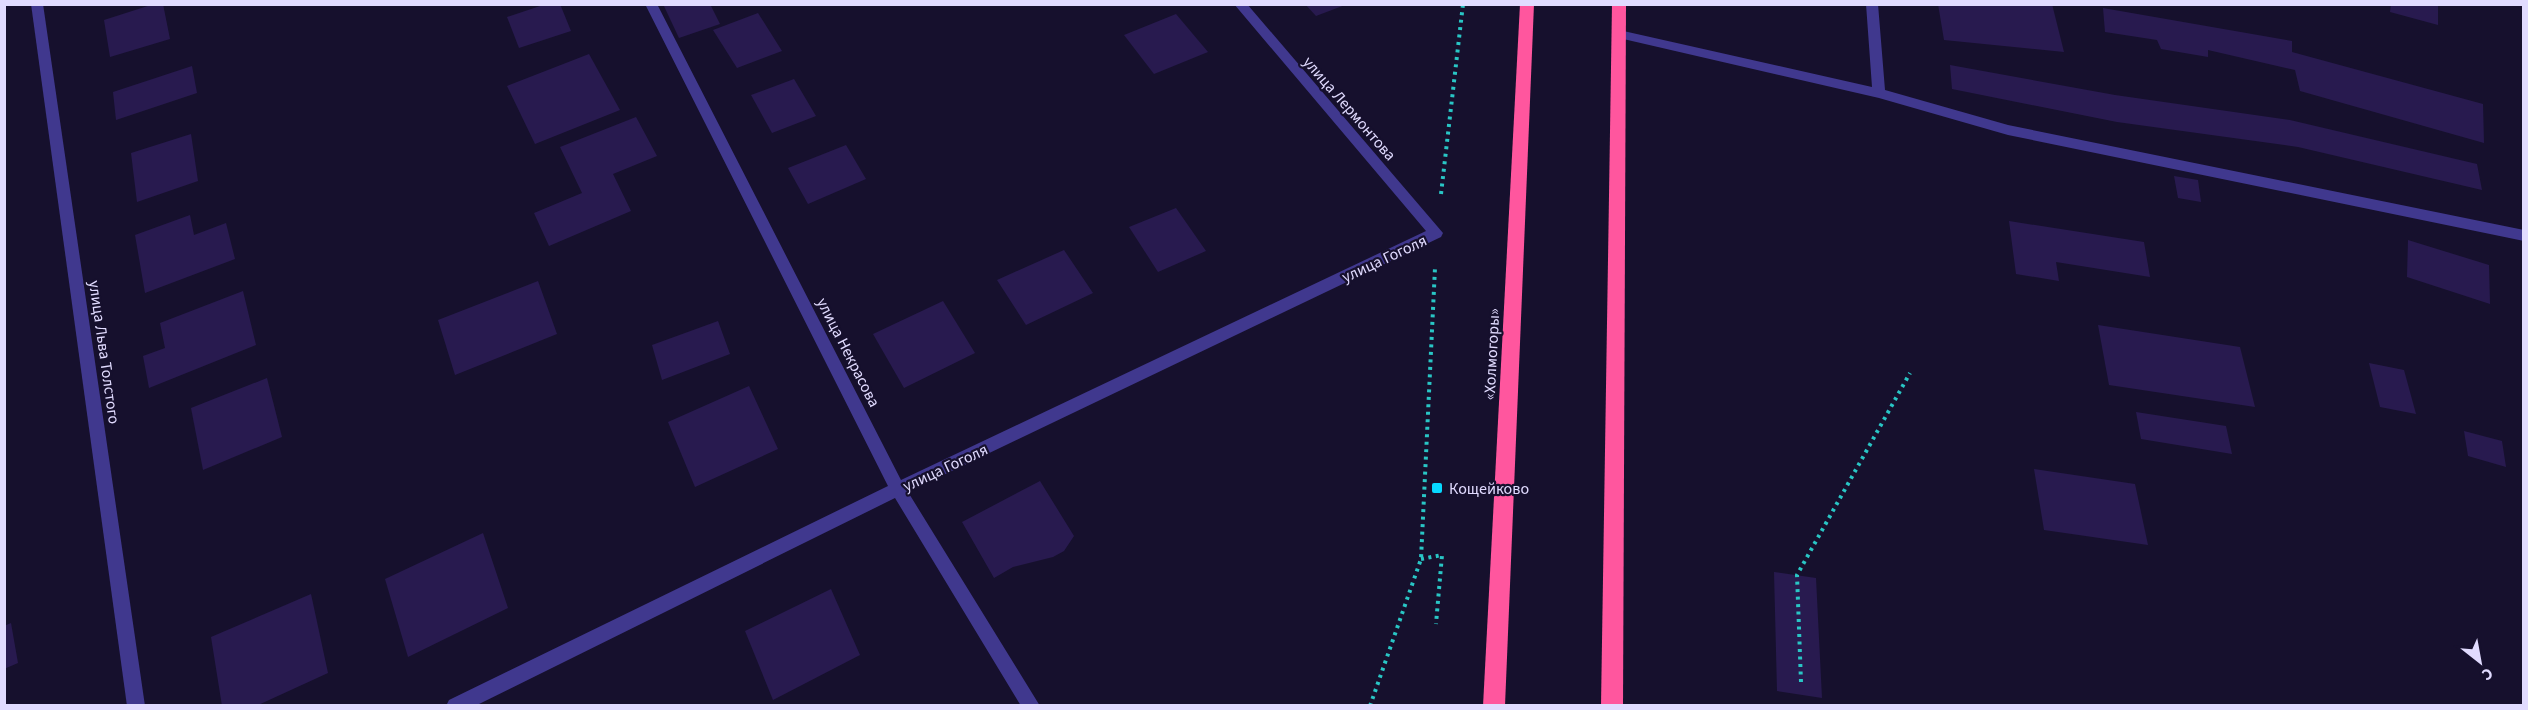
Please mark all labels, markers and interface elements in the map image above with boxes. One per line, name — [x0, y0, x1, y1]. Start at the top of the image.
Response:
street label: улица Лермонтова — [1298, 52, 1401, 166]
street label: улица Гоголя — [1338, 230, 1430, 288]
street label: улица Льва Толстого — [83, 279, 125, 425]
street label: улица Некрасова — [811, 294, 885, 411]
street label: «Холмогоры» — [1479, 308, 1505, 400]
street label: улица Гоголя — [899, 439, 991, 497]
place label: Кощейково — [1449, 478, 1529, 500]
marker: Кощейково — [1430, 481, 1444, 495]
north arrow — [2450, 632, 2510, 692]
text: С — [2478, 662, 2497, 686]

